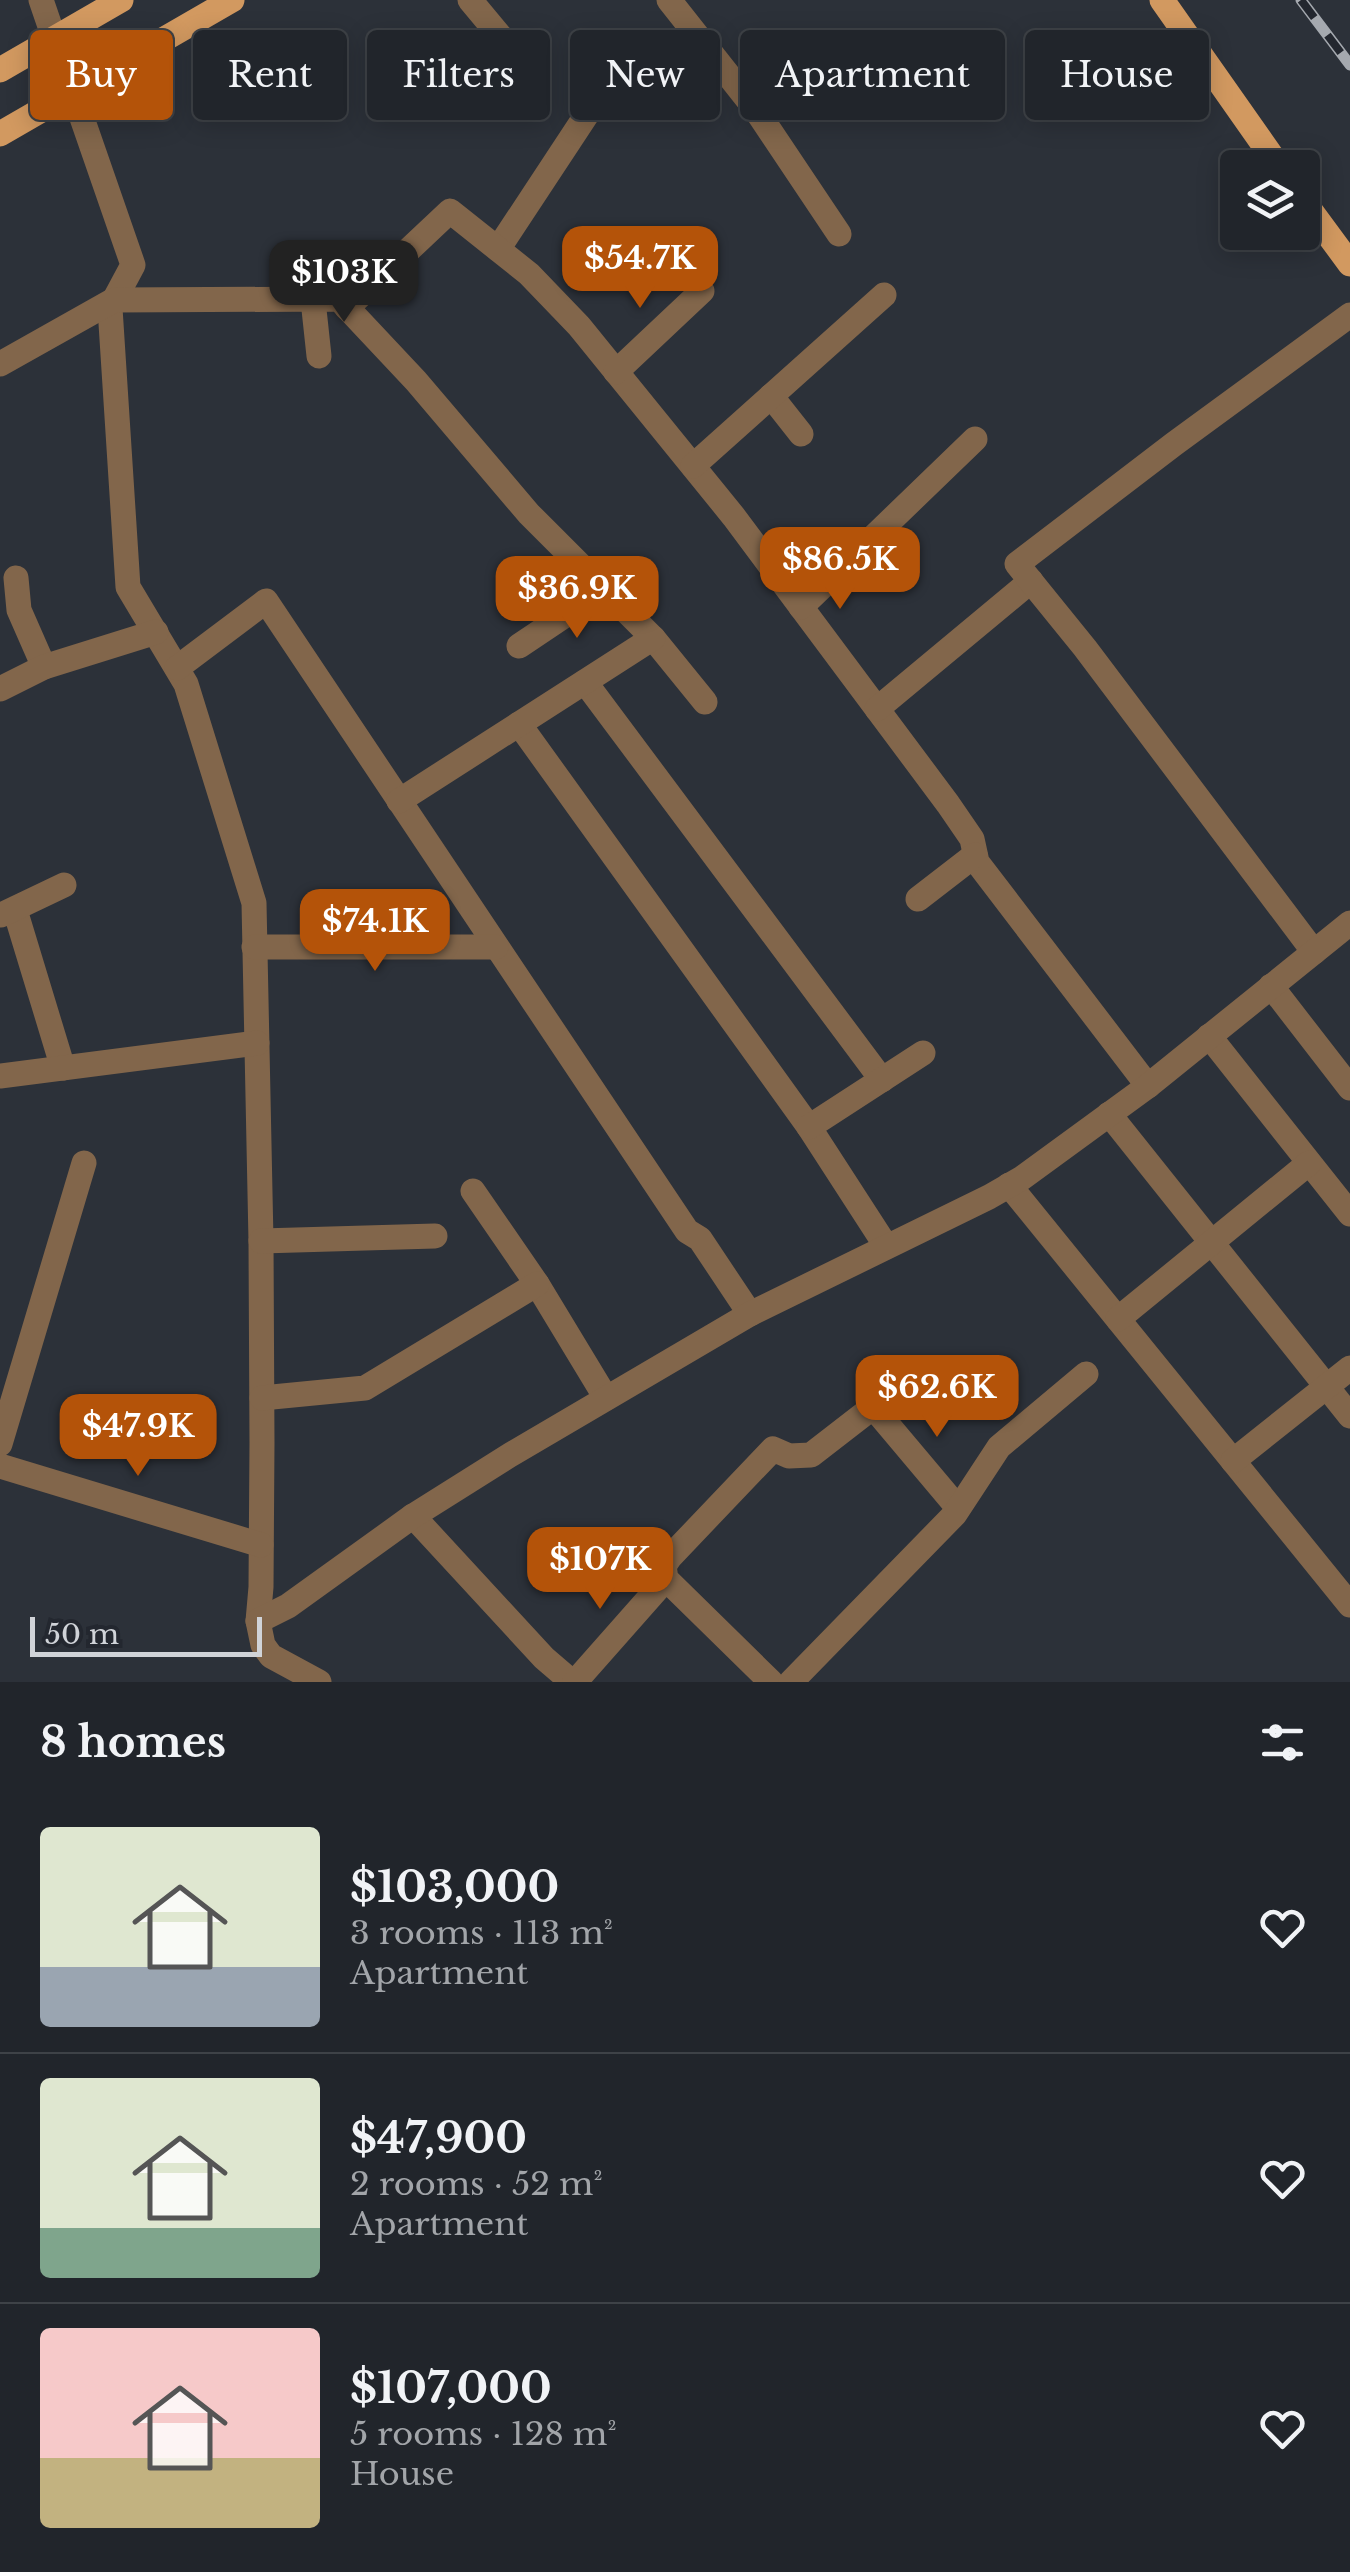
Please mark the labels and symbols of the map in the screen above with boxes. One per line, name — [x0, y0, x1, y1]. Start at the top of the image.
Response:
pin: $54.7K — [559, 226, 721, 311]
pin: $103K — [274, 240, 414, 325]
pin: $86.5K — [759, 527, 921, 612]
pin: $36.9K — [496, 556, 658, 641]
pin: $74.1K — [294, 889, 456, 974]
pin: $62.6K — [856, 1355, 1018, 1440]
pin: $47.9K — [57, 1394, 219, 1479]
pin: $107K — [530, 1527, 670, 1612]
scale bar — [30, 1612, 262, 1656]

